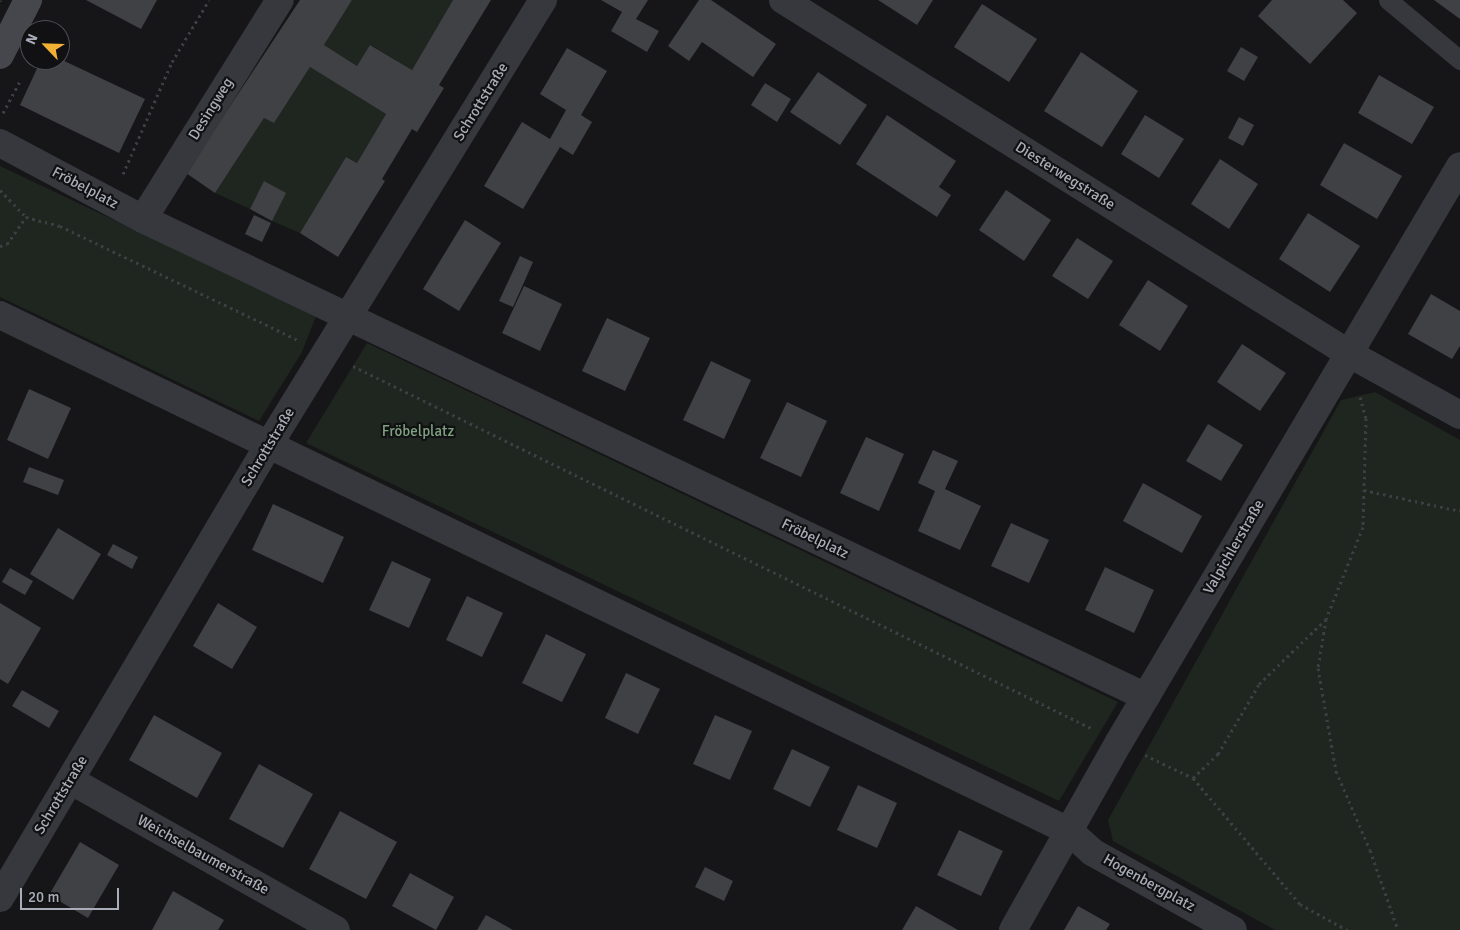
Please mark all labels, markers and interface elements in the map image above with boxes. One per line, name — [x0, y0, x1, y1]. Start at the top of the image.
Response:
north arrow — [20, 20, 70, 70]
text: N — [22, 31, 42, 47]
street label: Schrottstraße — [450, 60, 512, 144]
street label: Desingweg — [185, 75, 237, 143]
street label: Diesterwegstraße — [1012, 138, 1118, 214]
street label: Fröbelplatz — [49, 163, 121, 213]
street label: Schrottstraße — [237, 404, 299, 490]
park label: Fröbelplatz — [382, 423, 454, 441]
street label: Valpichlerstraße — [1200, 496, 1268, 598]
street label: Fröbelplatz — [779, 515, 851, 563]
street label: Schrottstraße — [30, 752, 92, 838]
street label: Weichselbaumerstraße — [134, 811, 272, 899]
street label: Hogenbergplatz — [1100, 850, 1198, 916]
scale bar — [22, 878, 121, 910]
text: 20 m — [28, 888, 59, 906]

